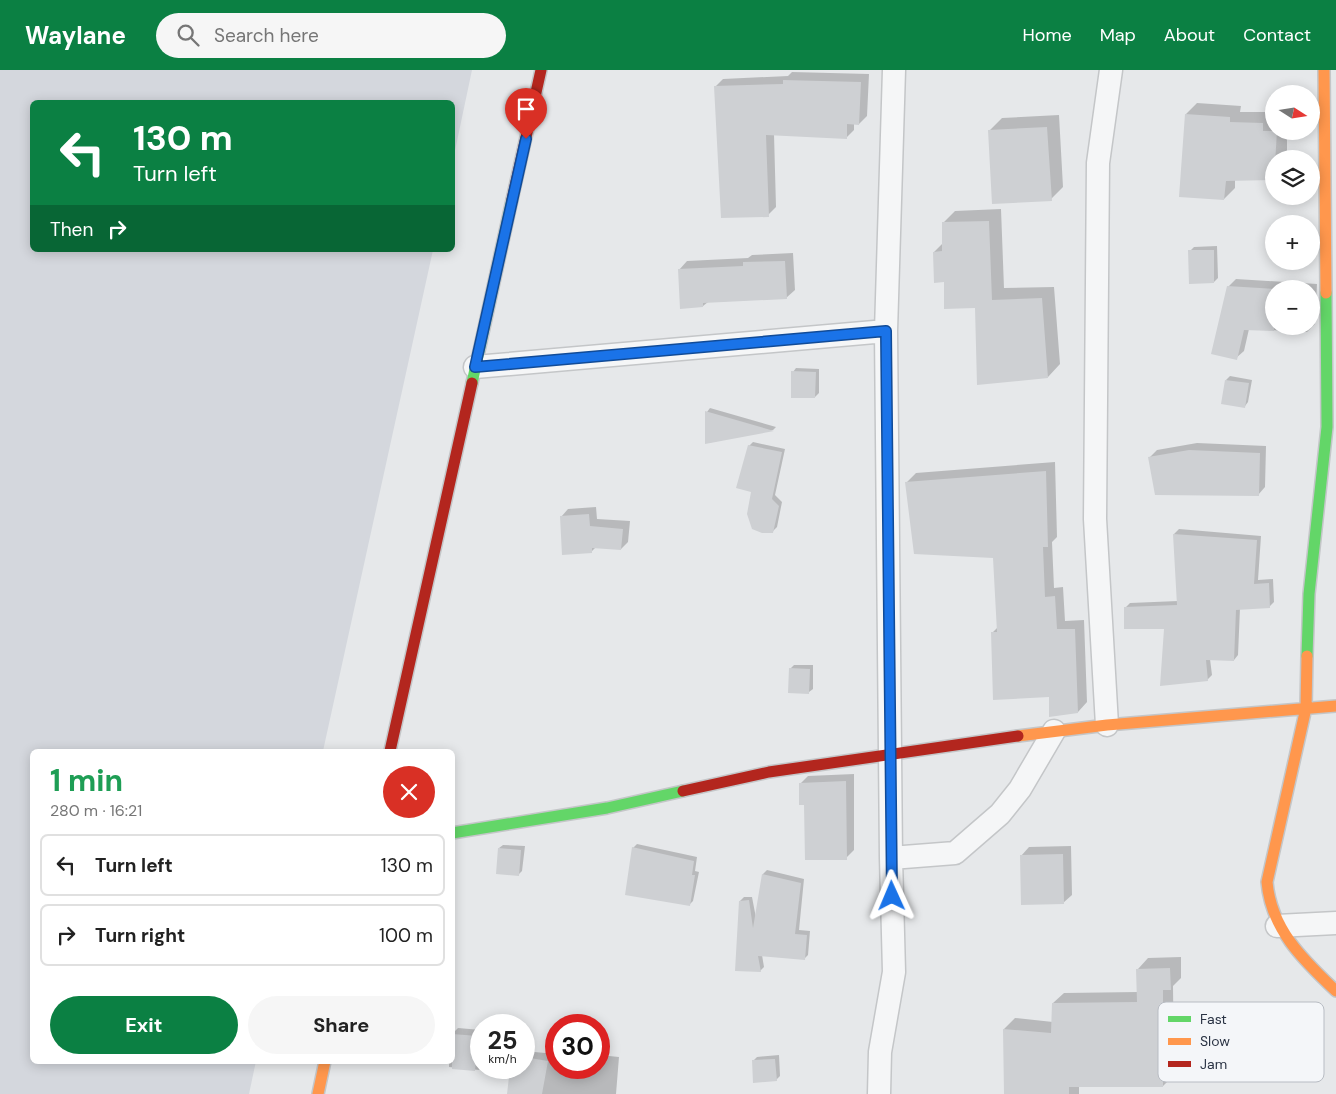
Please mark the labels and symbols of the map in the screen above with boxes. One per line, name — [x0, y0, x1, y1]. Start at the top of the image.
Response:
north arrow — [1265, 85, 1320, 140]
pin — [505, 88, 547, 139]
position arrow — [865, 869, 917, 921]
legend — [1158, 1002, 1324, 1082]
text: Fast — [1200, 1010, 1227, 1028]
speed limit sign: 30 — [545, 1014, 610, 1079]
text: Slow — [1200, 1032, 1230, 1050]
text: Jam — [1200, 1055, 1227, 1073]

